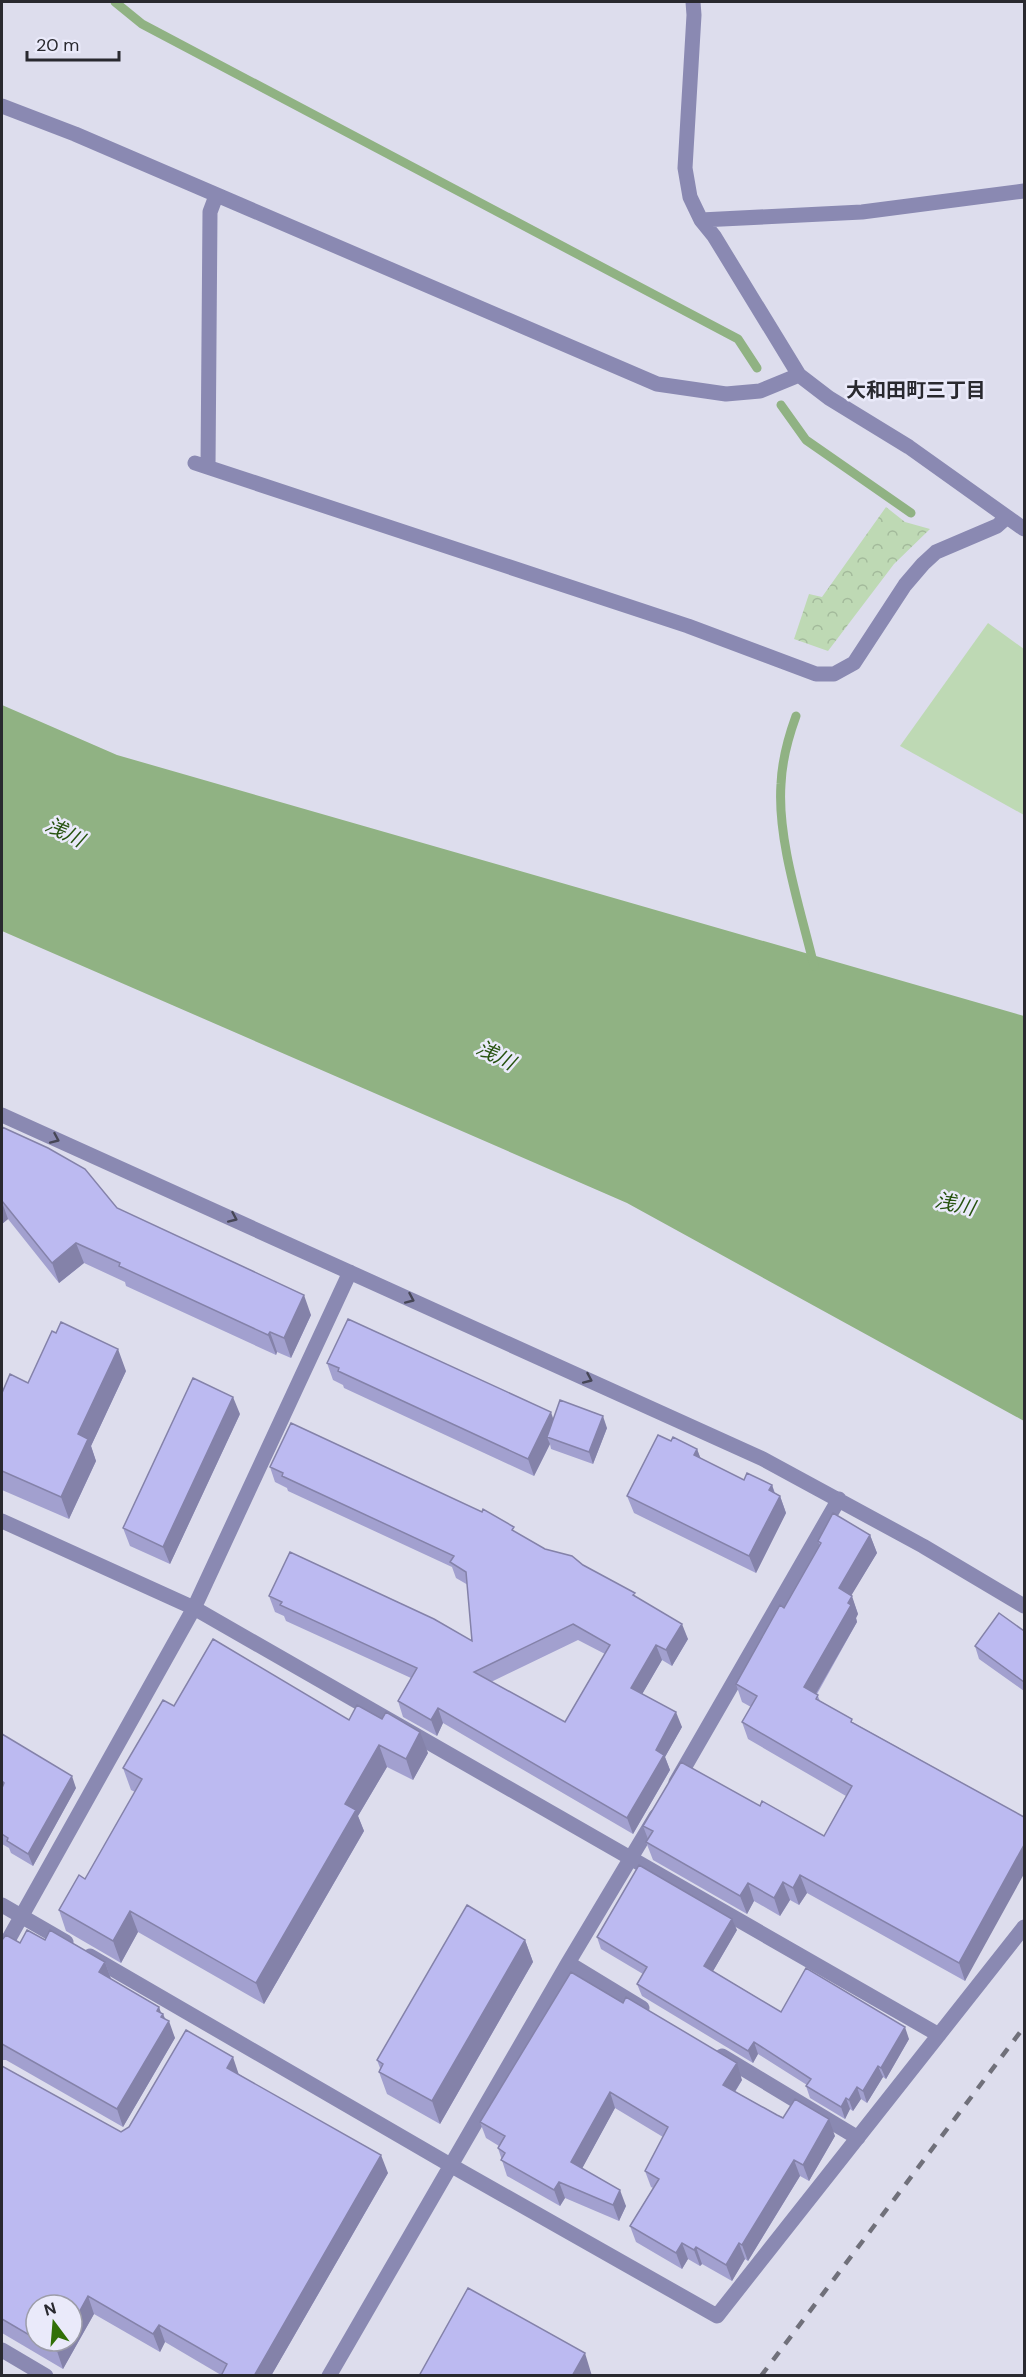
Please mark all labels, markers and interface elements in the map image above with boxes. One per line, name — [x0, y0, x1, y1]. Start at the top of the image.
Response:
scale bar — [27, 24, 118, 62]
text: 20 m — [36, 33, 79, 57]
district label: 大和田町三丁目 — [846, 377, 986, 403]
water label: 浅川 — [41, 811, 91, 854]
water label: 浅川 — [472, 1034, 522, 1077]
one-way arrow — [48, 1132, 59, 1144]
water label: 浅川 — [933, 1187, 979, 1222]
one-way arrow — [226, 1211, 237, 1223]
one-way arrow — [404, 1292, 415, 1304]
one-way arrow — [582, 1372, 593, 1384]
north arrow — [24, 2293, 84, 2353]
text: N — [41, 2297, 59, 2321]

